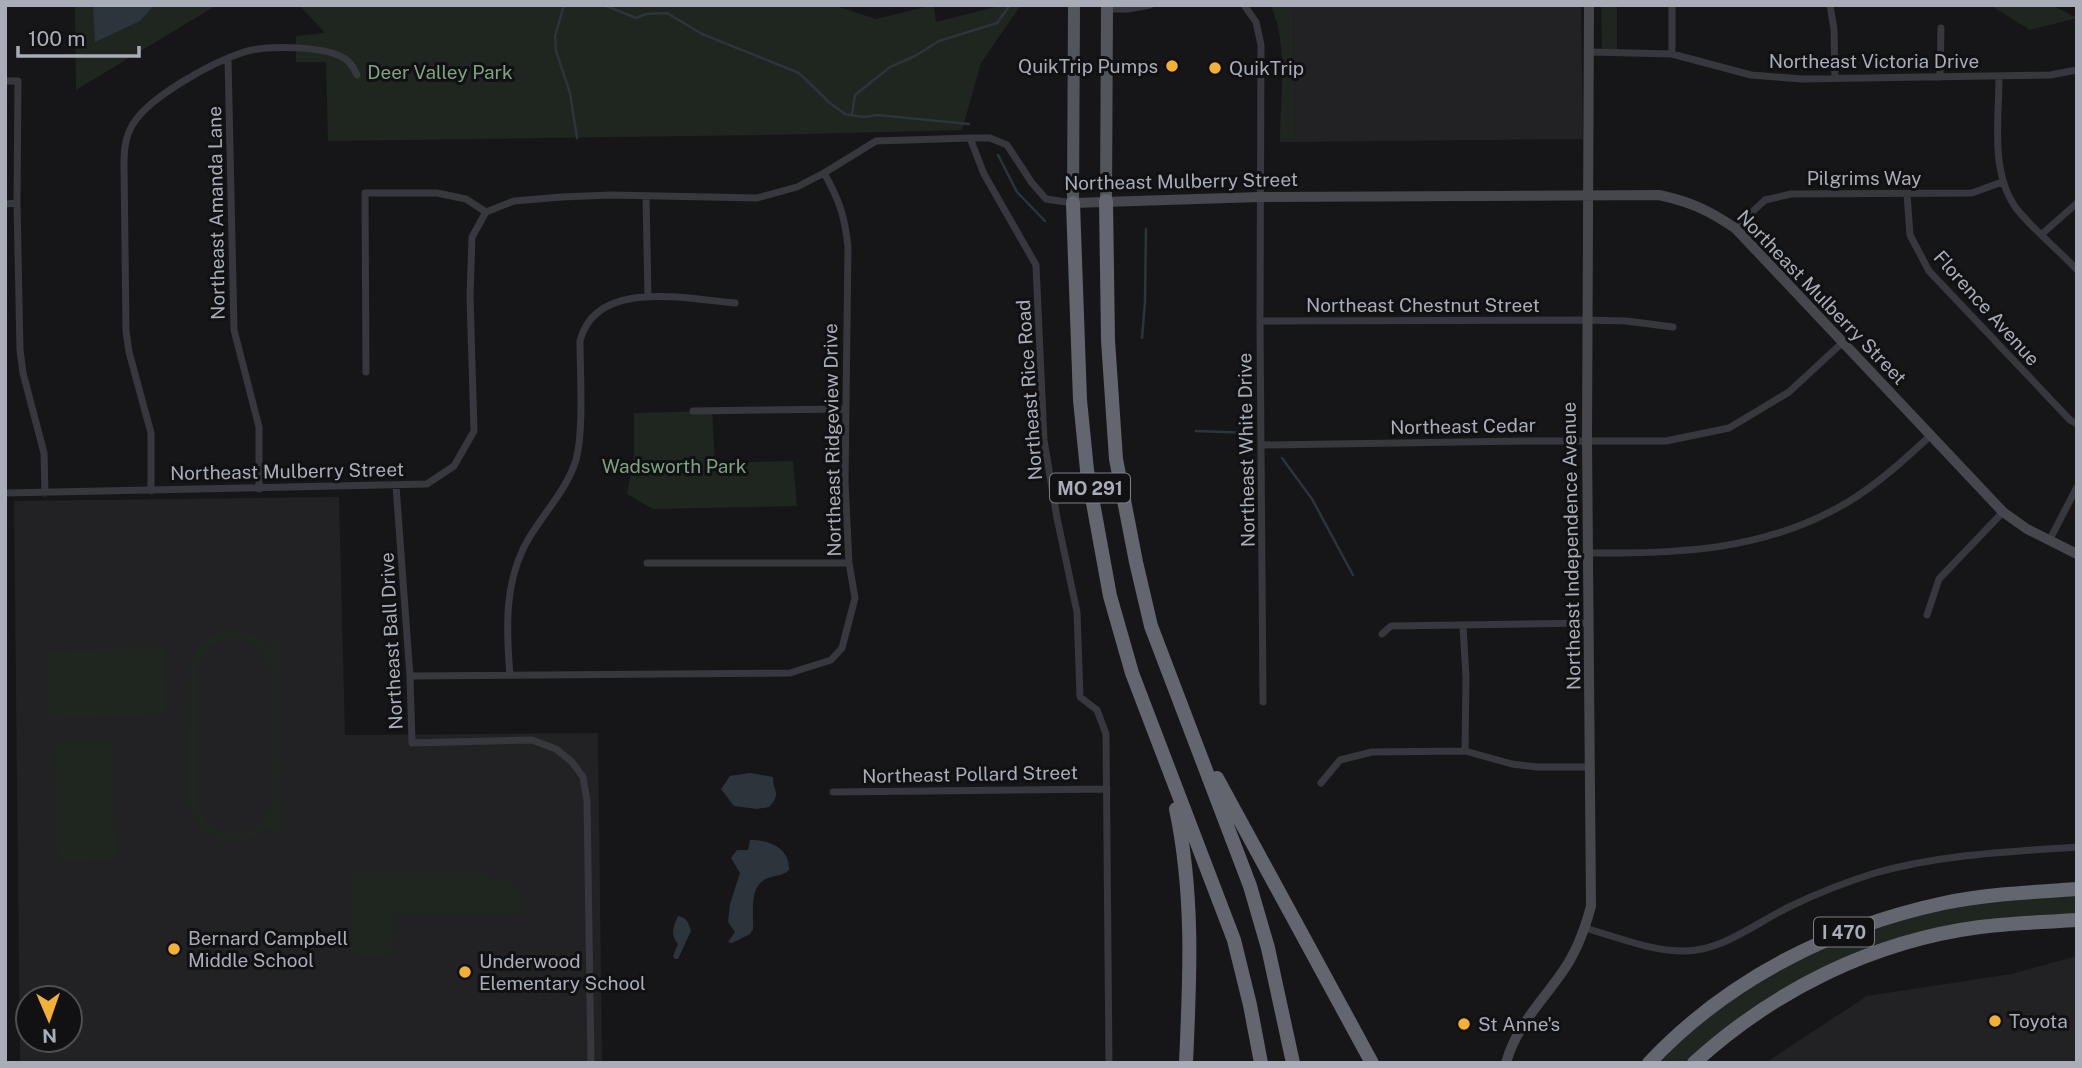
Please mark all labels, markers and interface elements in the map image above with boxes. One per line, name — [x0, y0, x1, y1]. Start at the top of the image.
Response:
scale bar — [18, 14, 138, 58]
text: 100 m — [28, 26, 85, 51]
street label: Northeast Victoria Drive — [1769, 50, 1979, 72]
place label: QuikTrip Pumps — [1018, 55, 1158, 77]
place label: QuikTrip — [1229, 57, 1304, 79]
marker: QuikTrip Pumps — [1164, 58, 1180, 74]
marker: QuikTrip — [1207, 60, 1223, 76]
park label: Deer Valley Park — [367, 61, 513, 83]
street label: Northeast Amanda Lane — [203, 106, 229, 320]
street label: Pilgrims Way — [1807, 167, 1921, 189]
street label: Northeast Mulberry Street — [1064, 168, 1298, 194]
street label: Northeast Mulberry Street — [1733, 205, 1911, 389]
street label: Florence Avenue — [1930, 246, 2044, 370]
street label: Northeast Chestnut Street — [1306, 294, 1540, 316]
street label: Northeast Rice Road — [1012, 299, 1046, 481]
street label: Northeast Ridgeview Drive — [819, 323, 845, 557]
street label: Northeast White Drive — [1233, 353, 1259, 547]
street label: Northeast Independence Avenue — [1557, 402, 1585, 690]
street label: Northeast Cedar — [1390, 414, 1536, 438]
park label: Wadsworth Park — [602, 455, 747, 477]
street label: Northeast Mulberry Street — [170, 458, 404, 484]
road number: MO 291 — [1050, 474, 1130, 502]
street label: Northeast Ball Drive — [375, 552, 407, 730]
street label: Northeast Pollard Street — [862, 761, 1078, 787]
road number: I 470 — [1814, 917, 1874, 946]
place label: Bernard Campbell Middle School — [188, 927, 348, 971]
marker: Bernard Campbell Middle School — [166, 941, 182, 957]
place label: Underwood Elementary School — [479, 950, 646, 994]
marker: Underwood Elementary School — [457, 964, 473, 980]
north arrow — [14, 984, 84, 1054]
place label: Toyota — [2009, 1010, 2068, 1032]
place label: St Anne's — [1478, 1013, 1560, 1035]
marker: Toyota — [1987, 1013, 2003, 1029]
marker: St Anne's — [1456, 1016, 1472, 1032]
text: N — [42, 1025, 57, 1047]

